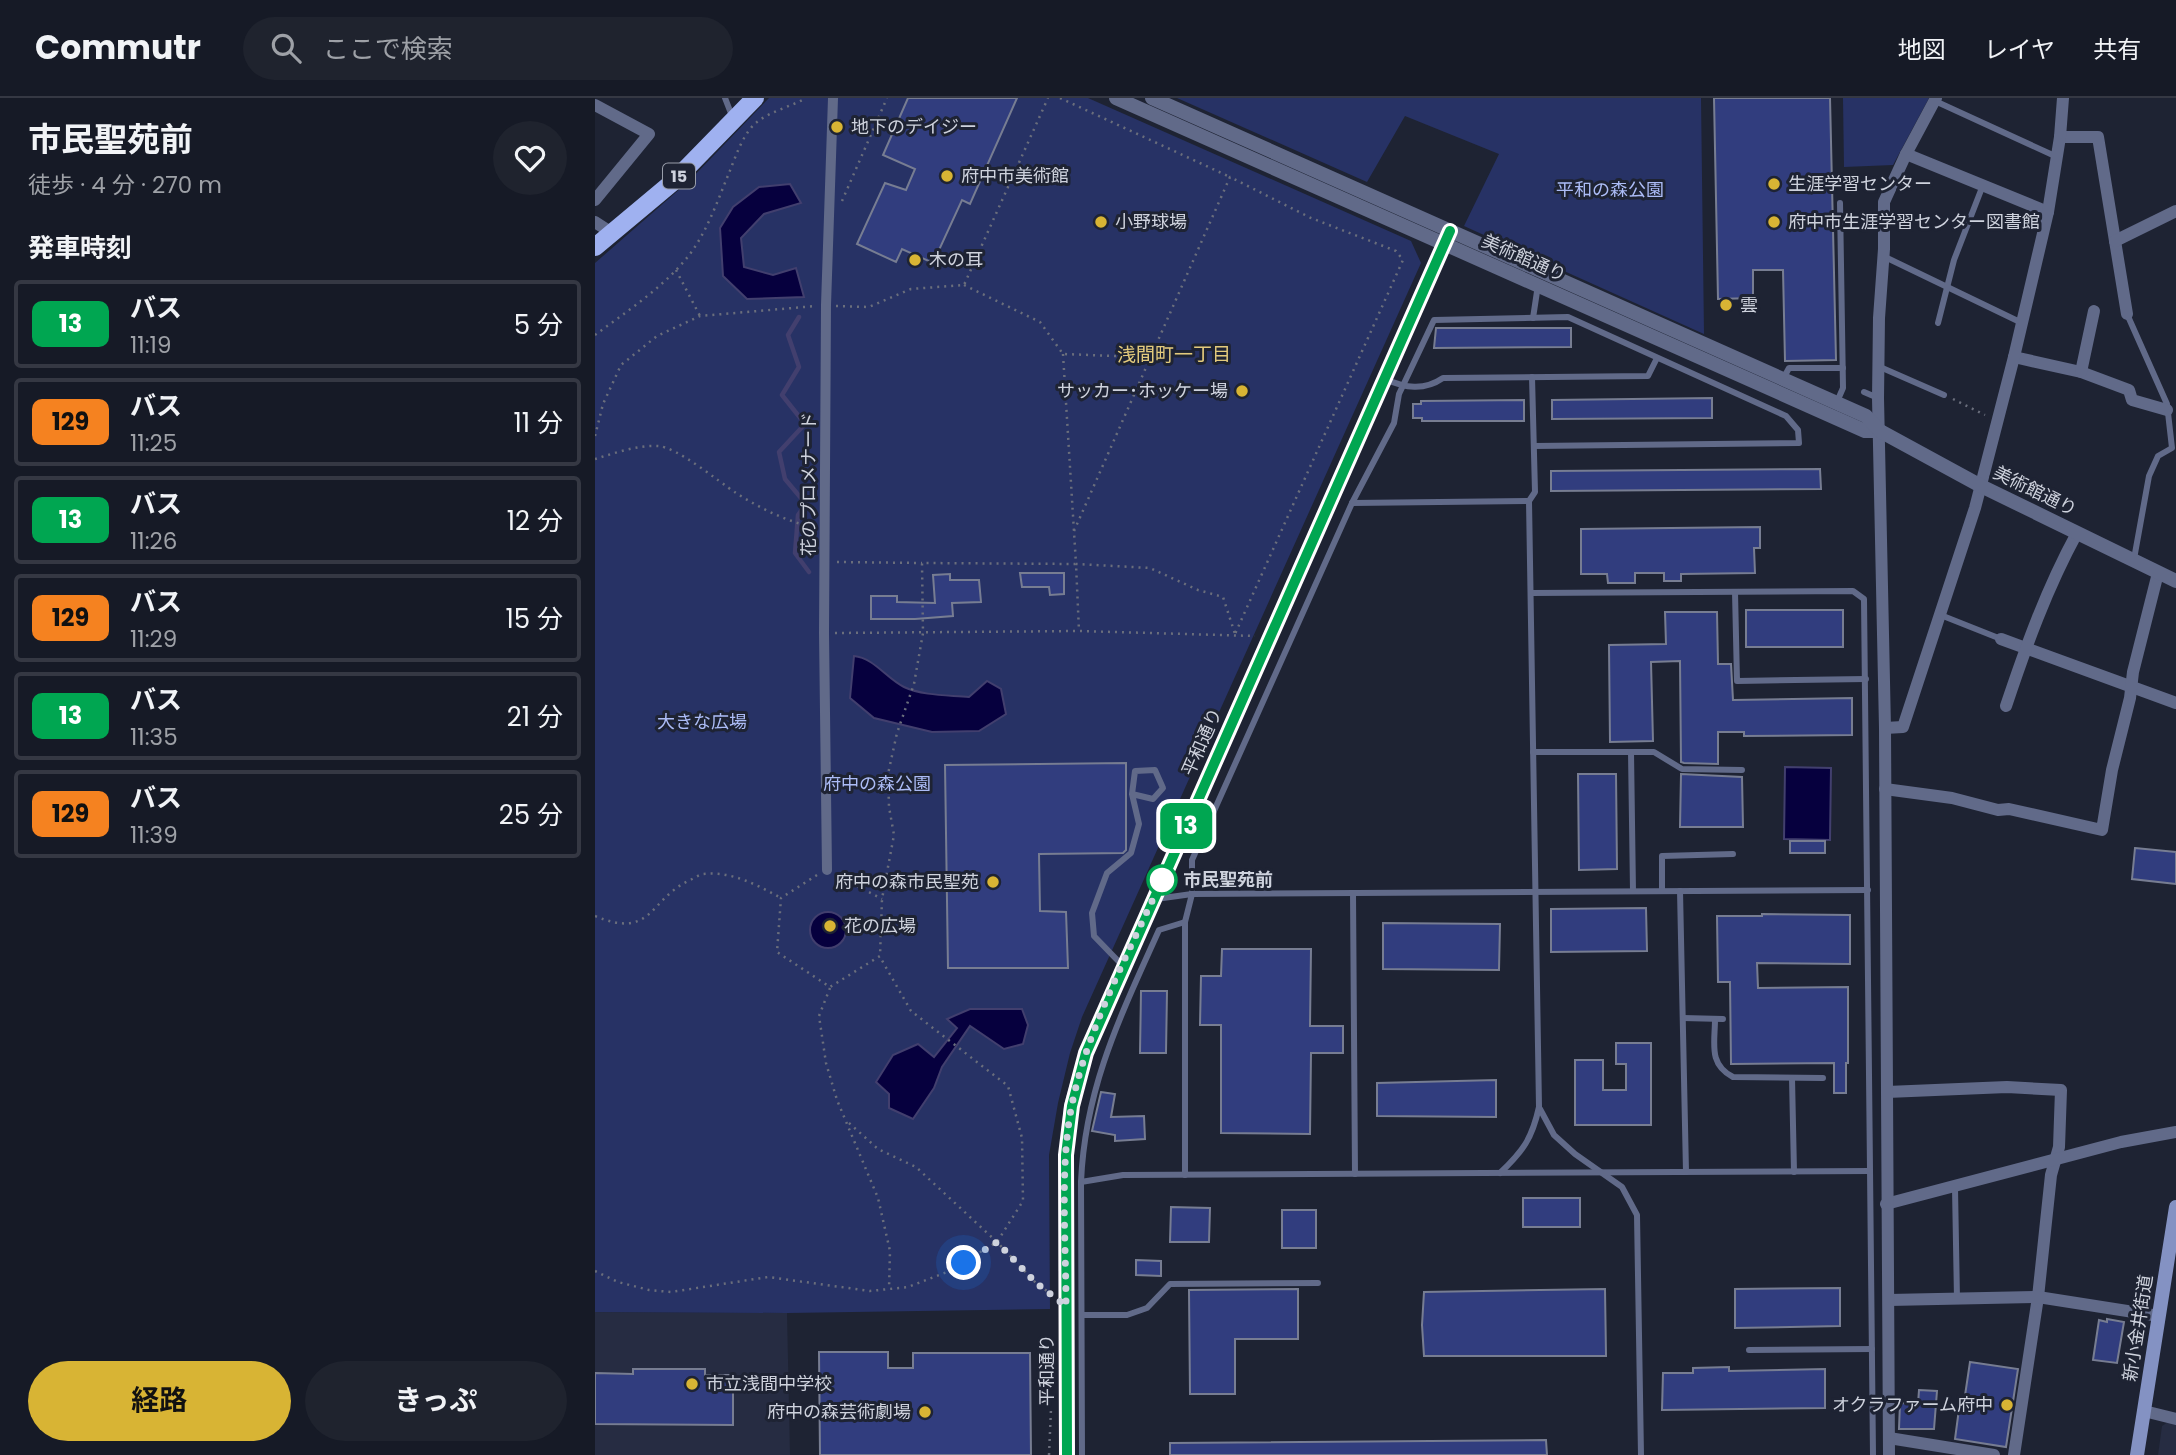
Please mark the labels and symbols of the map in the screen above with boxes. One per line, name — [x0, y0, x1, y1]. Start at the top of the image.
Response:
place label: 地下のデイジー — [851, 114, 977, 139]
marker: 地下のデイジー — [829, 119, 845, 135]
place label: 府中市美術館 — [961, 163, 1069, 188]
road number: 15 — [663, 164, 695, 188]
marker: 府中市美術館 — [939, 168, 955, 184]
place label: 生涯学習センター — [1788, 171, 1932, 196]
marker: 生涯学習センター — [1766, 176, 1782, 192]
park label: 平和の森公園 — [1556, 177, 1664, 202]
place label: 小野球場 — [1115, 209, 1187, 234]
place label: 府中市生涯学習センター図書館 — [1788, 209, 2040, 234]
marker: 小野球場 — [1093, 214, 1109, 230]
marker: 府中市生涯学習センター図書館 — [1766, 214, 1782, 230]
street label: 美術館通り — [1478, 228, 1570, 287]
place label: 木の耳 — [929, 247, 983, 272]
marker: 木の耳 — [907, 252, 923, 268]
place label: 雲 — [1740, 292, 1758, 317]
marker: 雲 — [1718, 297, 1734, 313]
district label: 浅間町一丁目 — [1117, 341, 1231, 368]
place label: サッカー･ホッケー場 — [1057, 378, 1228, 403]
marker: サッカー･ホッケー場 — [1234, 383, 1250, 399]
street label: 花のプロメナード — [796, 412, 821, 556]
street label: 美術館通り — [1989, 460, 2081, 522]
street label: 平和通り — [1175, 704, 1228, 780]
park label: 大きな広場 — [657, 709, 747, 734]
park label: 府中の森公園 — [823, 771, 931, 796]
line badge: 13 — [1155, 803, 1217, 849]
marker: 市民聖苑前 — [1147, 865, 1177, 895]
place label: 市民聖苑前 — [1183, 867, 1273, 892]
place label: 府中の森市民聖苑 — [835, 869, 979, 894]
marker: 府中の森市民聖苑 — [985, 874, 1001, 890]
place label: 花の広場 — [844, 913, 916, 938]
marker: 花の広場 — [822, 918, 838, 934]
your location — [946, 1245, 981, 1280]
street label: 新小金井街道 — [2117, 1273, 2158, 1383]
street label: 平和通り — [1034, 1334, 1059, 1406]
place label: 市立浅間中学校 — [706, 1371, 832, 1396]
marker: 市立浅間中学校 — [684, 1376, 700, 1392]
place label: オクラファーム府中 — [1832, 1392, 1993, 1417]
marker: オクラファーム府中 — [1999, 1397, 2015, 1413]
place label: 府中の森芸術劇場 — [767, 1399, 911, 1424]
marker: 府中の森芸術劇場 — [917, 1404, 933, 1420]

